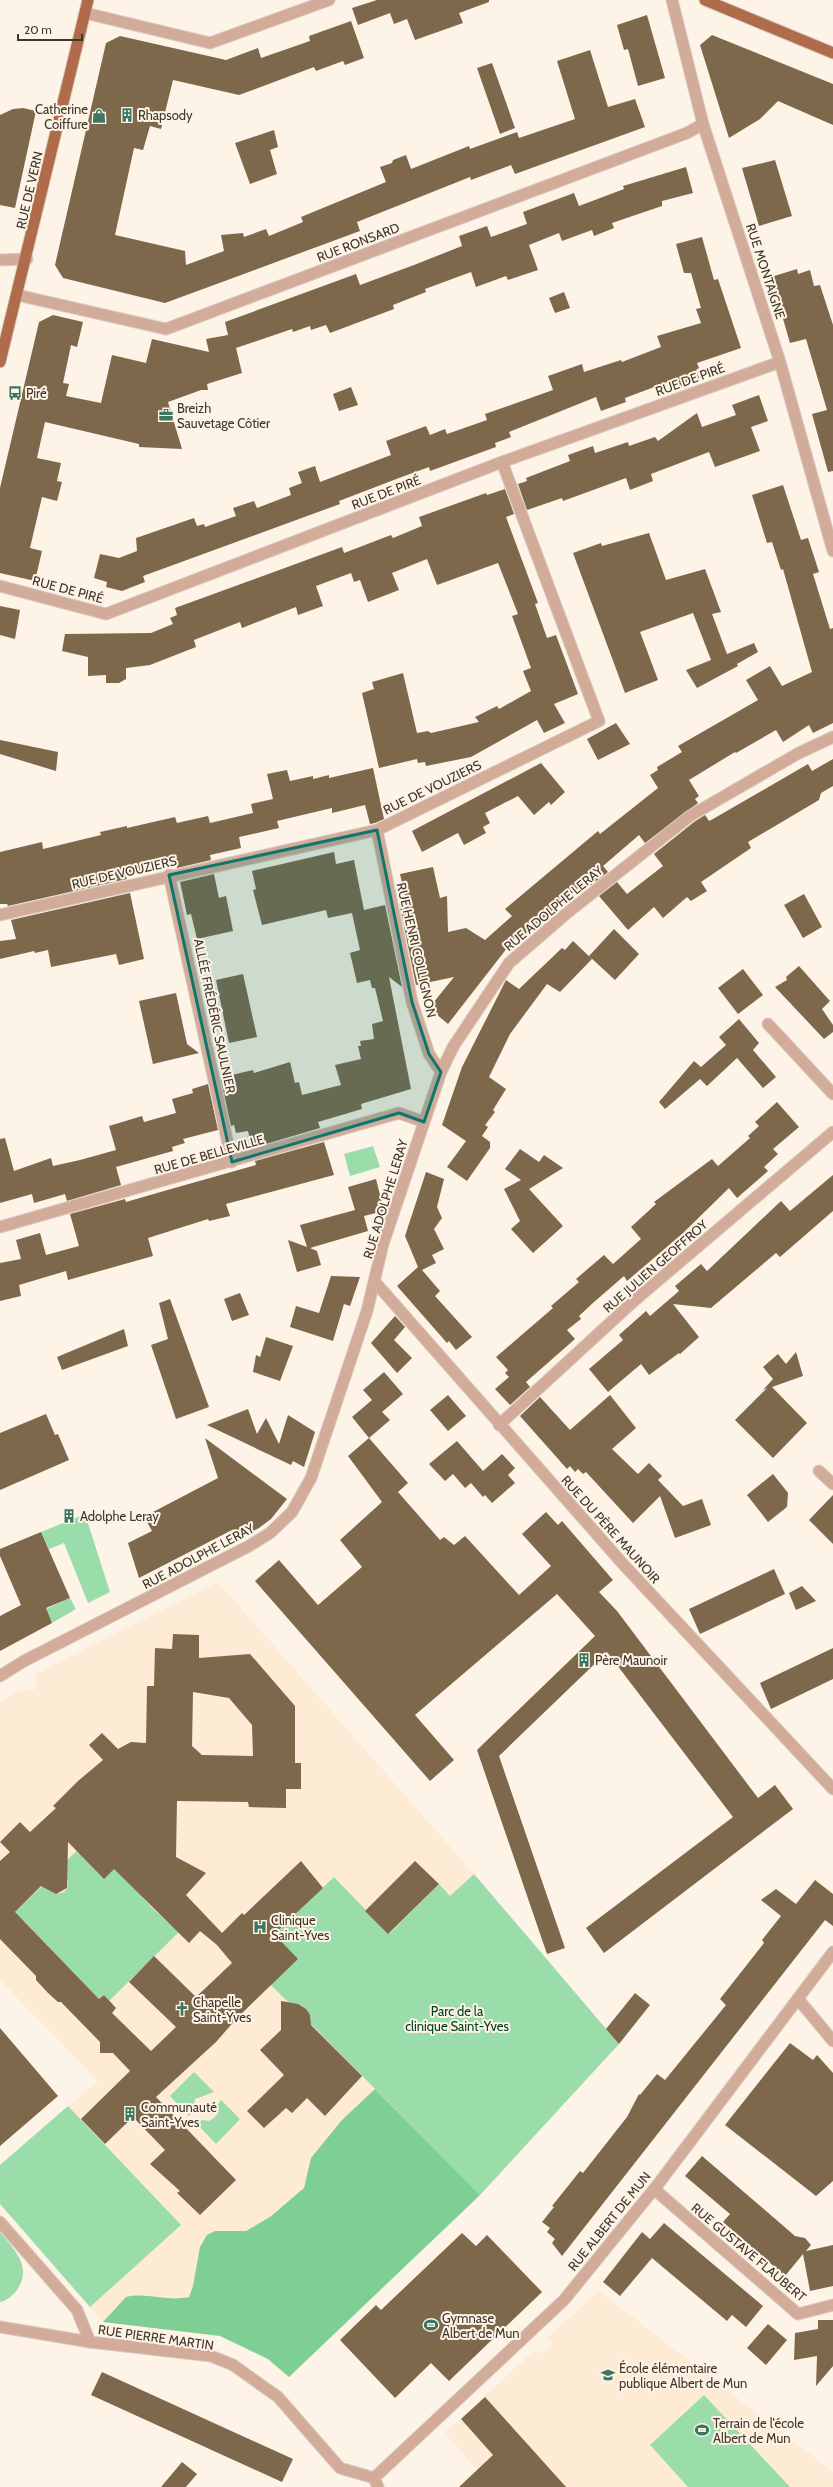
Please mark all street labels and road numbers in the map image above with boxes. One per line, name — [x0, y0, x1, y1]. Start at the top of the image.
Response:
street label: RUE DE VERN — [12, 150, 46, 230]
street label: RUE RONSARD — [314, 219, 402, 265]
street label: RUE MONTAIGNE — [743, 221, 789, 321]
street label: RUE DE PIRÉ — [653, 358, 727, 399]
street label: RUE DE PIRÉ — [349, 471, 423, 513]
street label: RUE DE PIRÉ — [31, 571, 105, 606]
street label: RUE DE VOUZIERS — [380, 756, 484, 818]
street label: RUE DE VOUZIERS — [70, 852, 178, 892]
street label: RUE ADOLPHE LERAY — [500, 862, 606, 954]
street label: RUE HENRI COLLIGNON — [394, 881, 440, 1019]
street label: ALLÉE FRÉDÉRIC SAULNIER — [191, 937, 240, 1095]
street label: RUE DE BELLEVILLE — [152, 1131, 266, 1177]
street label: RUE ADOLPHE LERAY — [359, 1137, 411, 1261]
street label: RUE JULIEN GEOFFROY — [599, 1216, 711, 1316]
street label: RUE DU PÈRE MAUNOIR — [558, 1471, 665, 1586]
street label: RUE ADOLPHE LERAY — [139, 1519, 257, 1592]
street label: RUE ALBERT DE MUN — [564, 2168, 654, 2274]
street label: RUE GUSTAVE FLAUBERT — [688, 2199, 810, 2305]
street label: RUE PIERRE MARTIN — [97, 2321, 215, 2353]

